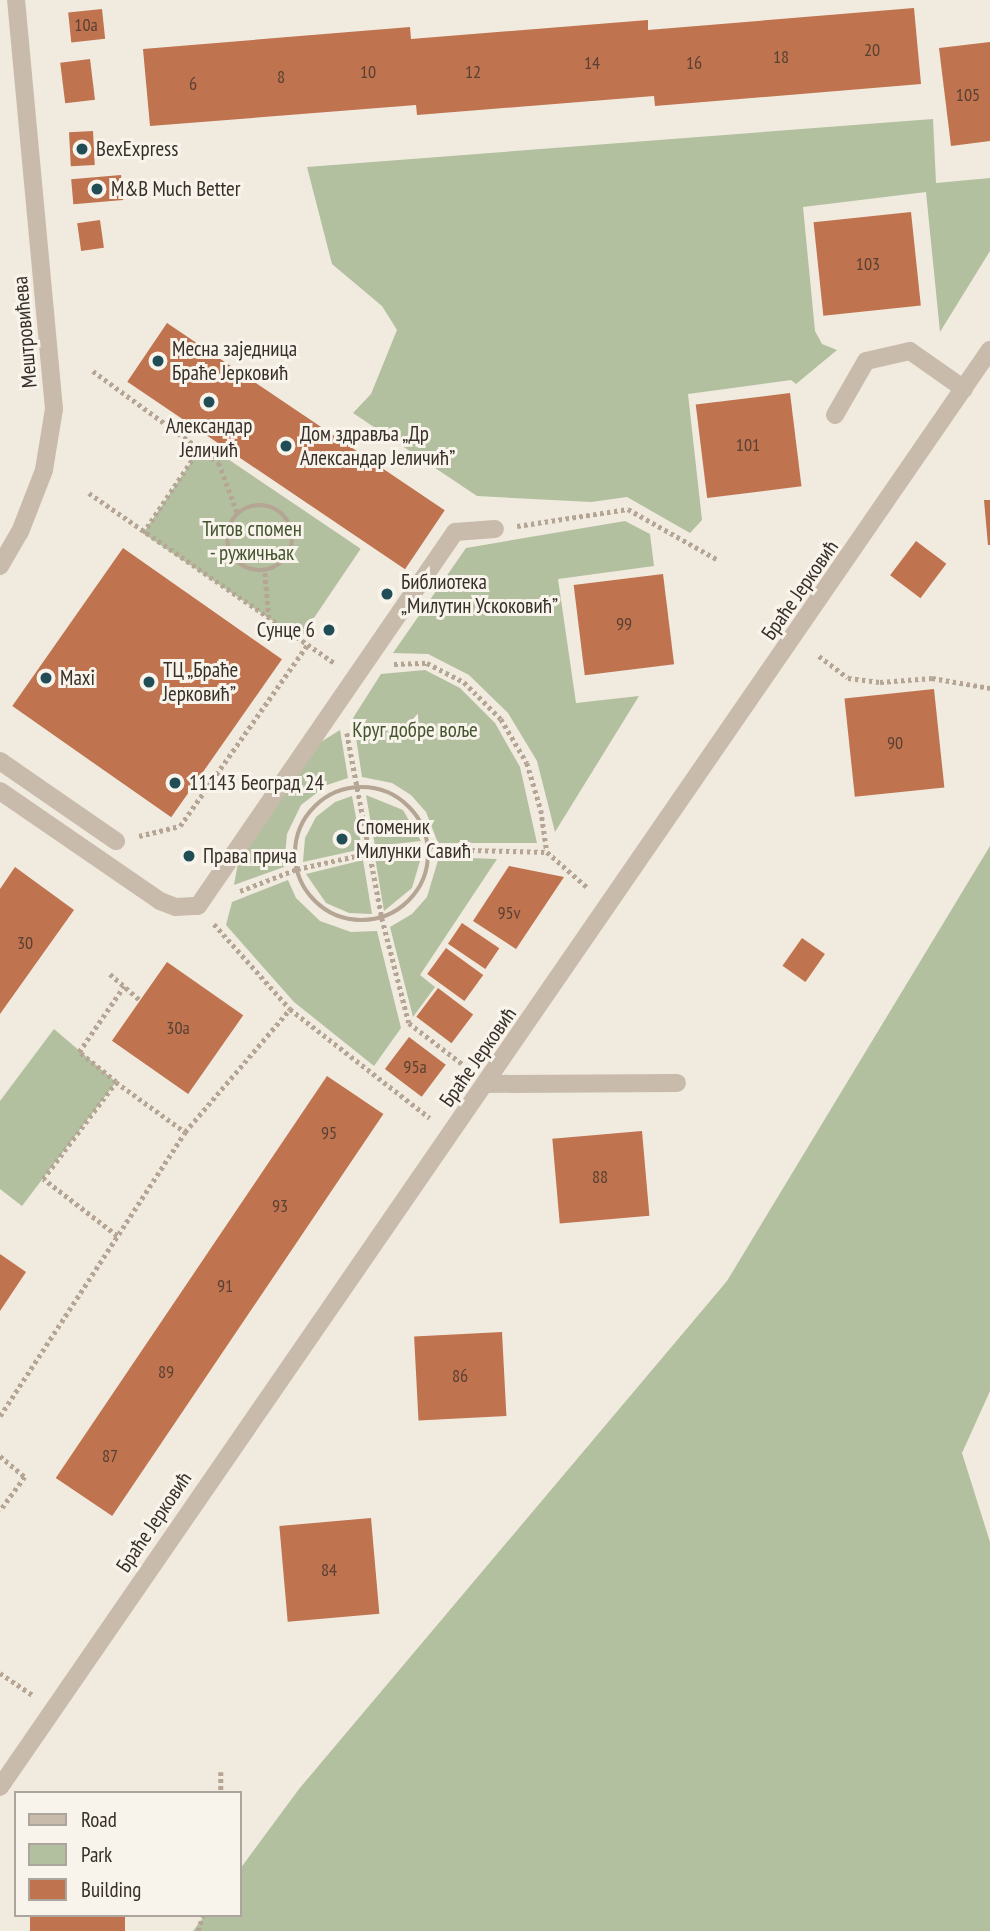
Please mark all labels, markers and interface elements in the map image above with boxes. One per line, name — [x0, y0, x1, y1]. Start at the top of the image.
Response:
house number: 10a — [74, 14, 98, 36]
house number: 20 — [864, 39, 880, 61]
house number: 18 — [773, 46, 789, 68]
house number: 14 — [584, 52, 600, 74]
house number: 16 — [686, 52, 702, 74]
house number: 10 — [360, 61, 376, 83]
house number: 12 — [465, 61, 481, 83]
house number: 8 — [277, 66, 285, 88]
house number: 6 — [189, 73, 197, 95]
house number: 105 — [956, 84, 980, 106]
place label: BexExpress — [96, 136, 178, 162]
marker: BexExpress — [74, 141, 90, 157]
place label: M&B Much Better — [111, 176, 241, 202]
marker: M&B Much Better — [89, 181, 105, 197]
house number: 103 — [856, 253, 880, 275]
street label: Мештровићева — [8, 275, 42, 389]
place label: Месна заједница Браће Јерковић — [172, 336, 297, 386]
marker: Месна заједница Браће Јерковић — [150, 353, 166, 369]
marker: Александар Јеличић — [201, 394, 217, 410]
place label: Александар Јеличић — [166, 413, 252, 463]
place label: Дом здравља „Др Александар Јеличић” — [300, 421, 455, 471]
house number: 101 — [736, 434, 760, 456]
marker: Дом здравља „Др Александар Јеличић” — [278, 438, 294, 454]
park label: Титов спомен - ружичњак — [202, 516, 302, 566]
street label: Браће Јерковић — [756, 535, 844, 645]
place label: Библиотека „Милутин Ускоковић” — [401, 569, 559, 619]
marker: Библиотека „Милутин Ускоковић” — [379, 586, 395, 602]
house number: 99 — [616, 613, 632, 635]
place label: Сунце 6 — [257, 617, 315, 643]
marker: Сунце 6 — [321, 622, 337, 638]
place label: ТЦ „Браће Јерковић” — [163, 657, 239, 707]
place label: Maxi — [60, 665, 95, 691]
marker: Maxi — [38, 670, 54, 686]
marker: ТЦ „Браће Јерковић” — [141, 674, 157, 690]
park label: Круг добре воље — [352, 717, 478, 743]
house number: 90 — [887, 732, 903, 754]
place label: 11143 Београд 24 — [189, 770, 324, 796]
marker: 11143 Београд 24 — [167, 775, 183, 791]
place label: Споменик Милунки Савић — [356, 814, 471, 864]
marker: Споменик Милунки Савић — [334, 831, 350, 847]
place label: Права прича — [203, 843, 297, 869]
marker: Права прича — [181, 848, 197, 864]
house number: 95v — [497, 902, 521, 924]
house number: 30 — [17, 932, 33, 954]
street label: Браће Јерковић — [434, 1002, 522, 1112]
house number: 30a — [166, 1017, 190, 1039]
house number: 95a — [403, 1056, 427, 1078]
house number: 95 — [321, 1122, 337, 1144]
house number: 88 — [592, 1166, 608, 1188]
house number: 93 — [272, 1195, 288, 1217]
house number: 91 — [217, 1275, 233, 1297]
house number: 89 — [158, 1361, 174, 1383]
house number: 86 — [452, 1365, 468, 1387]
house number: 87 — [102, 1445, 118, 1467]
street label: Браће Јерковић — [111, 1467, 197, 1577]
house number: 84 — [321, 1559, 337, 1581]
legend — [14, 1791, 242, 1917]
text: Road — [81, 1806, 117, 1833]
text: Park — [81, 1841, 112, 1868]
text: Building — [81, 1876, 141, 1903]

